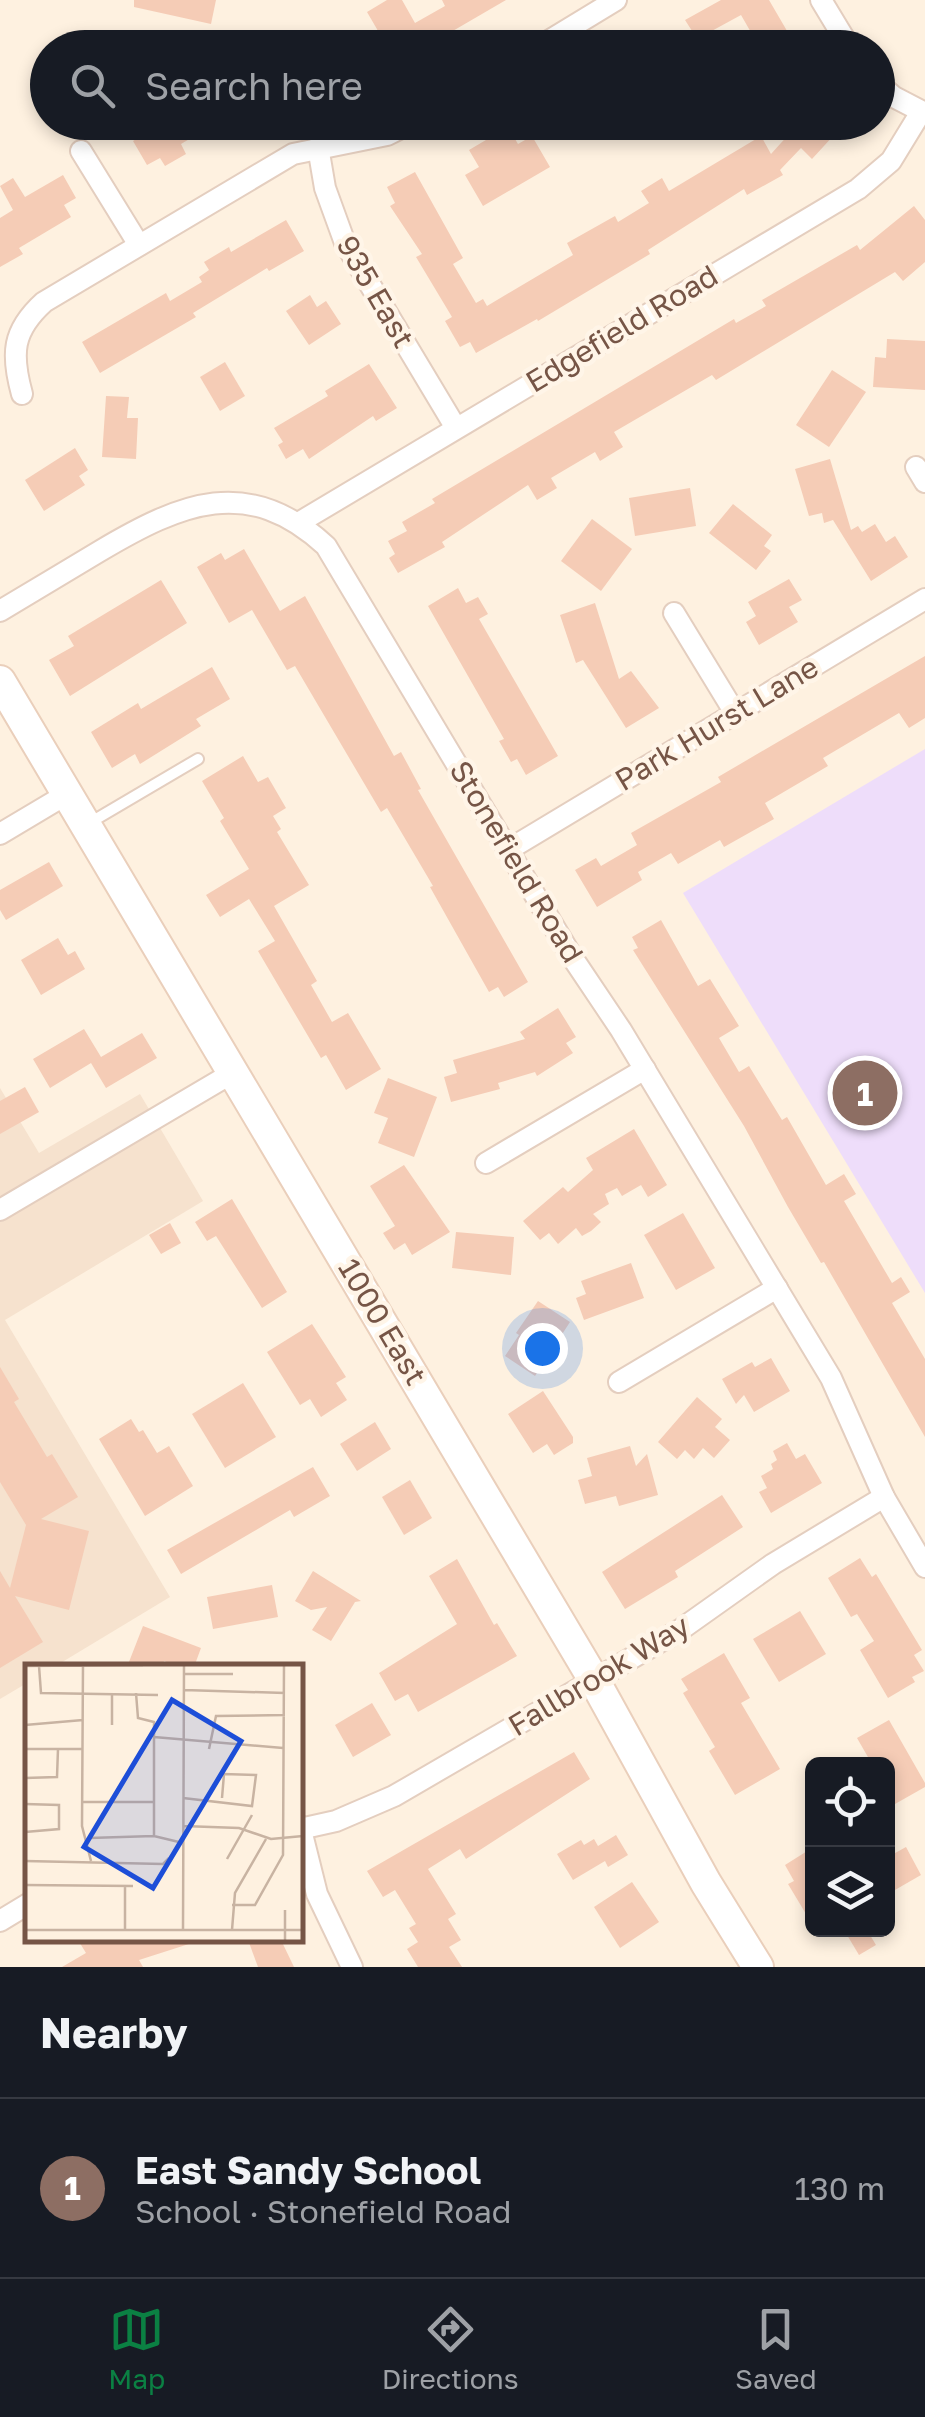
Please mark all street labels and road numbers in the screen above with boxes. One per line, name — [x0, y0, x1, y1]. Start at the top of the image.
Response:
street label: 935 East — [329, 229, 422, 354]
street label: Edgefield Road — [519, 257, 724, 399]
street label: Park Hurst Lane — [608, 648, 825, 798]
street label: Stonefield Road — [442, 754, 591, 969]
street label: 1000 East — [331, 1252, 435, 1391]
street label: Fallbrook Way — [502, 1607, 696, 1743]

